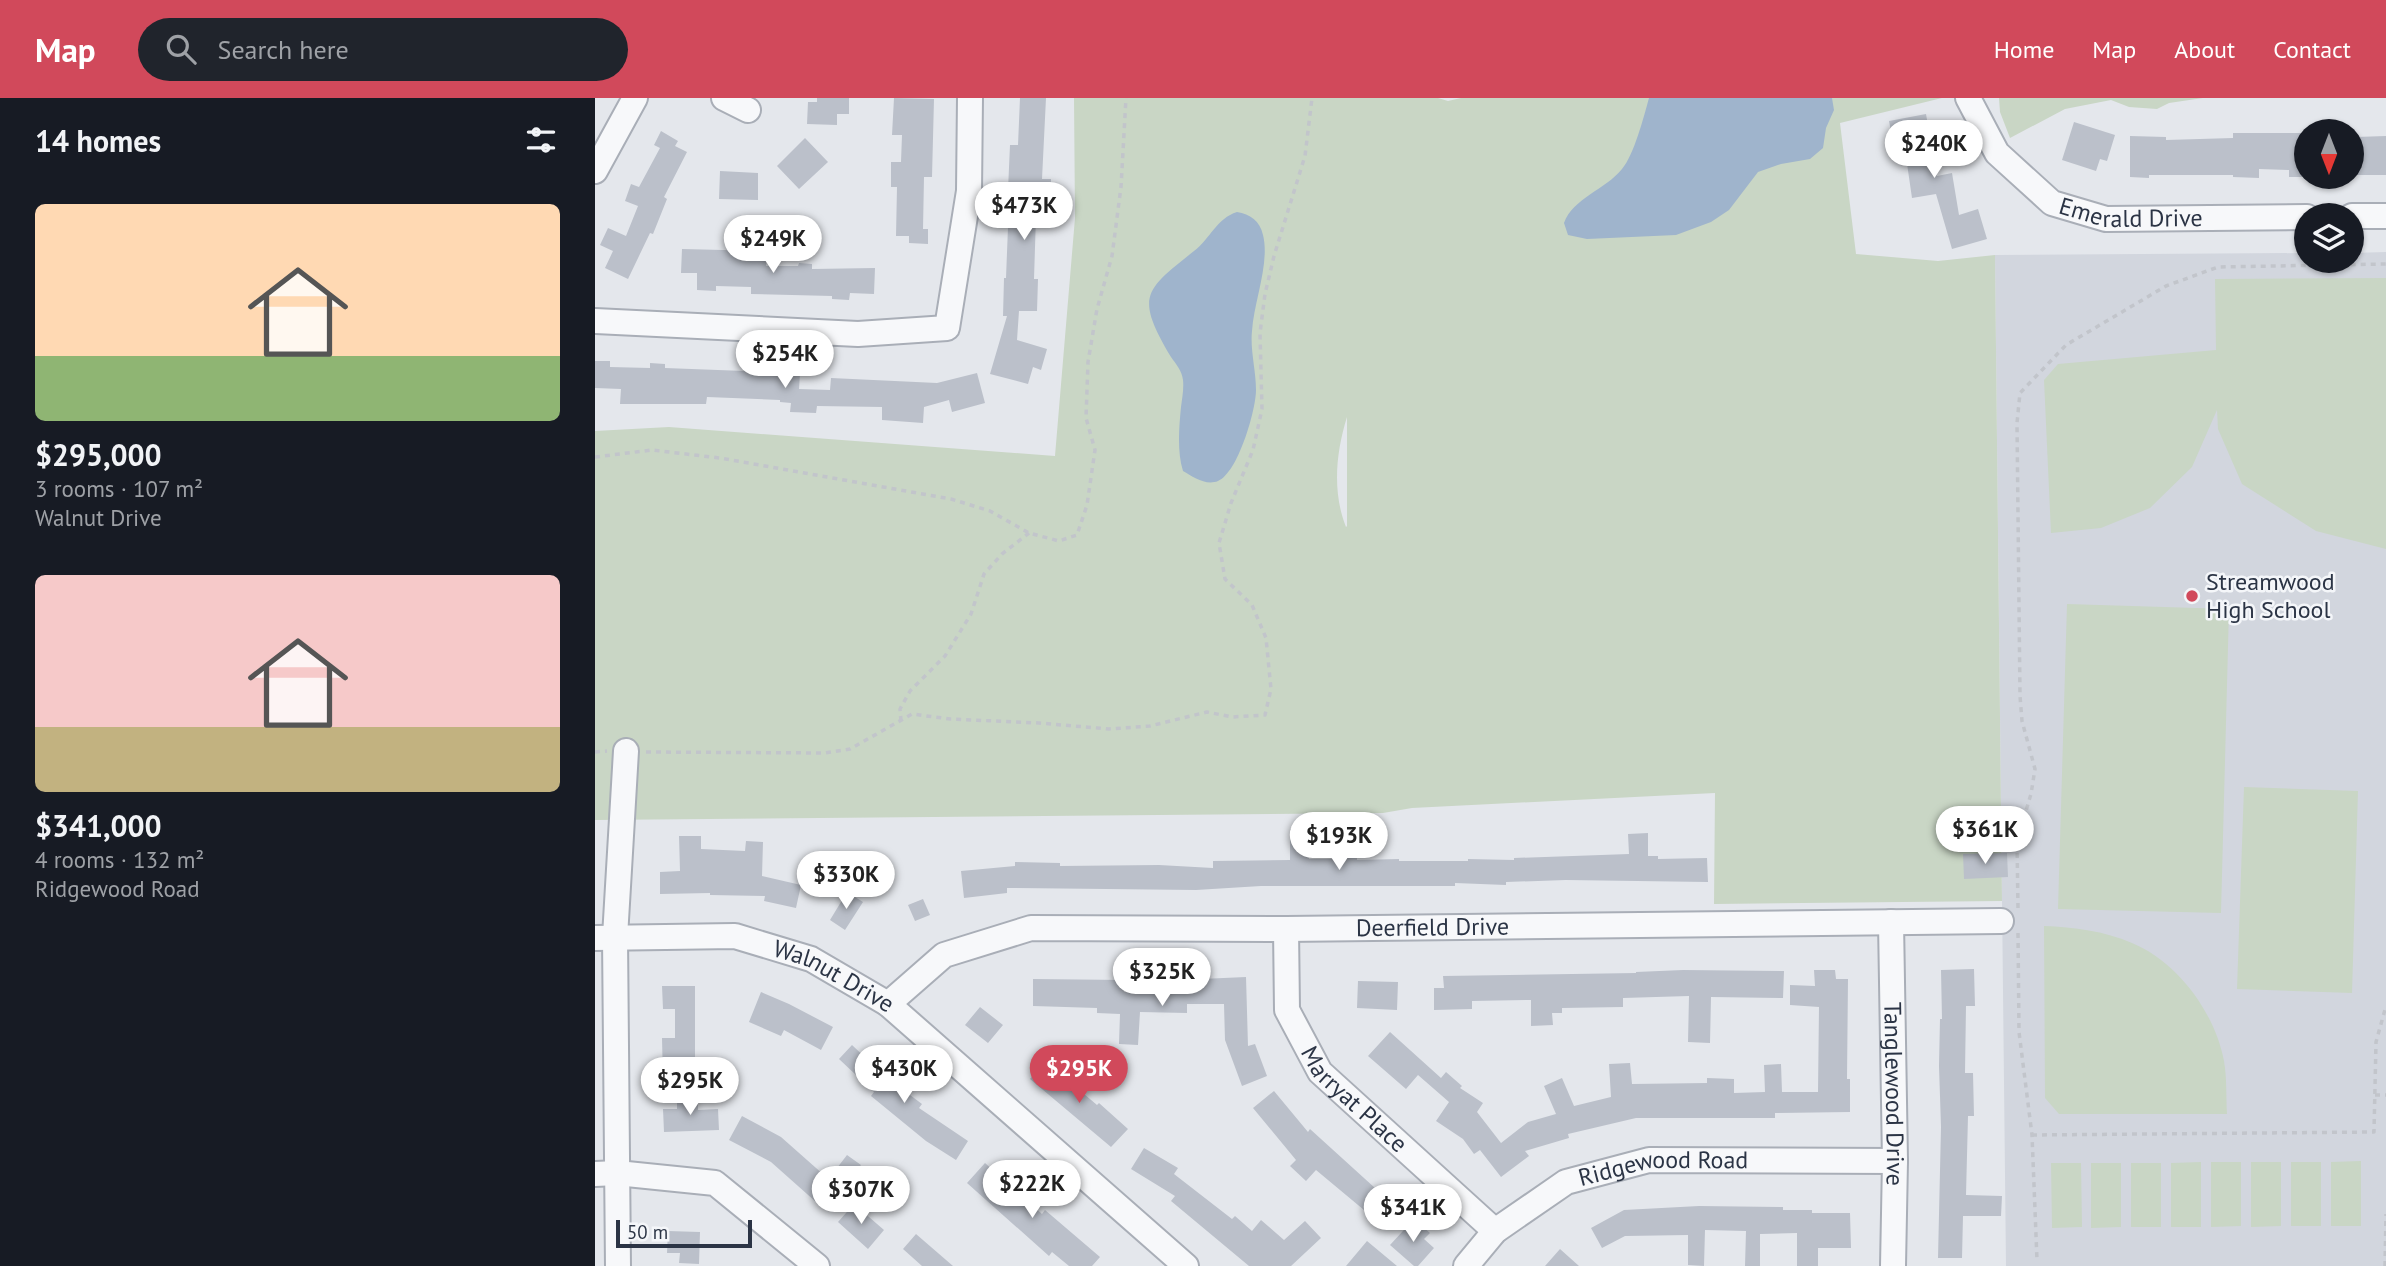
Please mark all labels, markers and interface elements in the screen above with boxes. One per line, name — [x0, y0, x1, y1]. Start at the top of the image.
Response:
search box — [138, 18, 628, 81]
text: Map — [35, 28, 96, 71]
icon: search — [162, 30, 200, 68]
text: Search here — [218, 33, 349, 66]
text: Home — [1994, 34, 2054, 65]
text: Map — [2092, 34, 2136, 65]
text: About — [2174, 34, 2235, 65]
text: Contact — [2273, 34, 2351, 65]
north arrow — [2294, 119, 2364, 189]
map controls — [2294, 119, 2364, 273]
pin: $240K — [1885, 120, 1983, 180]
text: 14 homes — [35, 121, 161, 160]
icon: filters — [522, 121, 560, 159]
text: $240K — [1901, 128, 1967, 157]
pin: $473K — [975, 183, 1073, 242]
text: $473K — [991, 190, 1057, 219]
street label: Emerald Drive — [2055, 190, 2203, 234]
button: layers — [2294, 203, 2364, 273]
pin: $249K — [724, 216, 822, 275]
text: $249K — [740, 223, 806, 252]
icon: home — [235, 249, 361, 375]
pin: $254K — [736, 330, 834, 390]
text: $254K — [752, 338, 818, 367]
text: $295,000 — [35, 435, 162, 474]
text: 3 rooms · 107 m² — [35, 474, 203, 503]
text: Walnut Drive — [35, 503, 162, 532]
place label: Streamwood High School — [2206, 566, 2335, 625]
marker: Streamwood High School — [2184, 588, 2200, 604]
icon: home — [235, 620, 361, 746]
text: $341,000 — [35, 806, 162, 845]
pin: $361K — [1936, 806, 2034, 866]
pin: $193K — [1290, 812, 1388, 872]
text: $361K — [1952, 814, 2018, 843]
text: $193K — [1306, 820, 1372, 849]
text: 4 rooms · 132 m² — [35, 845, 204, 874]
pin: $330K — [797, 852, 895, 911]
text: $330K — [813, 859, 879, 888]
text: Ridgewood Road — [35, 874, 200, 903]
street label: Deerfield Drive — [1356, 911, 1509, 943]
street label: Walnut Drive — [770, 933, 900, 1019]
pin: $325K — [1113, 948, 1211, 1008]
text: $325K — [1129, 956, 1195, 985]
street label: Tanglewood Drive — [1877, 1002, 1911, 1186]
street label: Marryat Place — [1294, 1041, 1414, 1159]
pin: $430K — [855, 1046, 953, 1105]
pin: $295K — [1030, 1046, 1128, 1105]
text: $430K — [871, 1053, 937, 1082]
text: $295K — [1046, 1053, 1112, 1082]
pin: $295K — [641, 1058, 739, 1117]
text: $295K — [657, 1065, 723, 1094]
street label: Ridgewood Road — [1575, 1144, 1748, 1193]
pin: $222K — [983, 1160, 1081, 1220]
pin: $307K — [812, 1166, 910, 1226]
text: $222K — [999, 1168, 1065, 1197]
text: $307K — [828, 1174, 894, 1203]
pin: $341K — [1364, 1184, 1462, 1244]
text: $341K — [1380, 1192, 1446, 1221]
scale bar — [616, 1217, 753, 1249]
text: 50 m — [627, 1220, 668, 1244]

